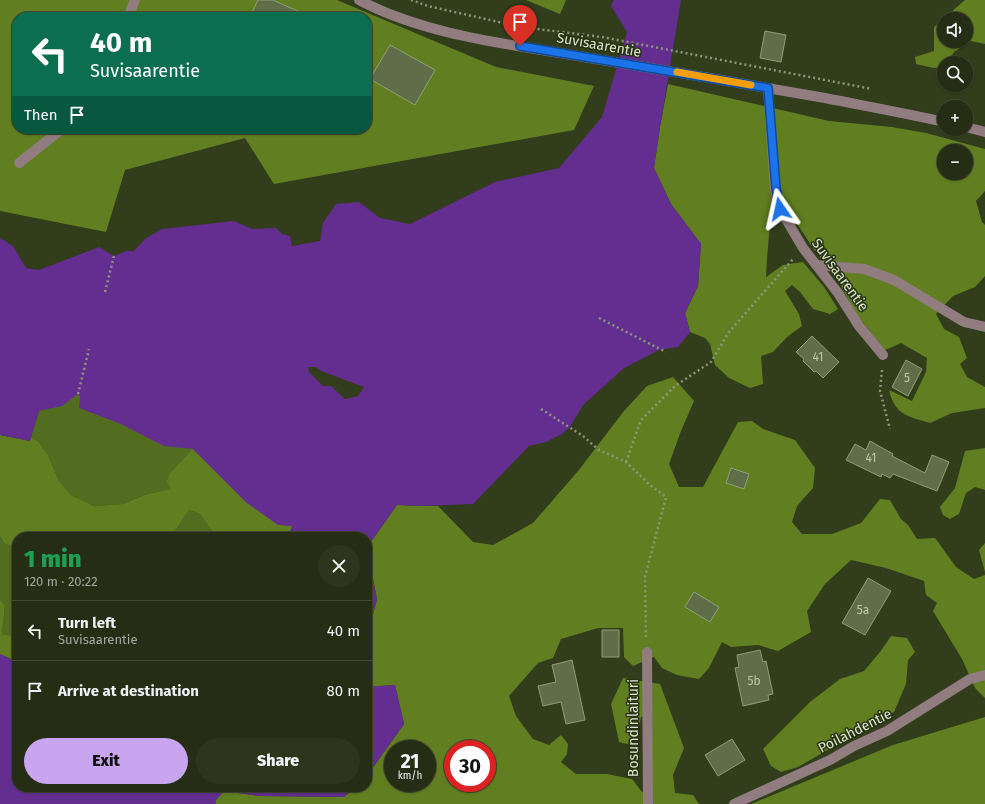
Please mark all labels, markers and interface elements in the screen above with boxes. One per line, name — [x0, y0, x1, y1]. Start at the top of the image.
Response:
pin — [503, 5, 537, 46]
icon: arrive — [509, 11, 531, 33]
map controls — [937, 12, 973, 180]
button: sound — [937, 12, 973, 48]
text: 40 m — [90, 26, 153, 59]
icon: left — [24, 28, 76, 80]
street label: Suvisaarentie — [555, 29, 643, 61]
button: search — [937, 56, 973, 92]
text: Suvisaarentie — [90, 60, 200, 82]
button: + — [937, 100, 973, 136]
icon: arrive — [66, 104, 88, 126]
text: Then — [24, 106, 58, 124]
button: − — [937, 144, 973, 180]
position arrow — [759, 188, 801, 230]
street label: Suvisaarentie — [808, 235, 872, 315]
house number: 41 — [813, 350, 823, 364]
house number: 5 — [904, 371, 910, 385]
house number: 41 — [866, 451, 876, 465]
text: 1 min — [24, 545, 82, 573]
button: close — [318, 545, 360, 587]
text: 120 m · 20:22 — [24, 574, 98, 589]
house number: 5a — [857, 603, 869, 617]
text: Turn left — [58, 614, 116, 632]
icon: left — [24, 620, 46, 642]
text: 40 m — [327, 622, 360, 640]
text: Suvisaarentie — [58, 632, 138, 647]
house number: 5b — [747, 674, 761, 688]
street label: Bosundinlaituri — [625, 679, 642, 777]
icon: arrive — [24, 680, 46, 702]
text: Arrive at destination — [58, 682, 199, 700]
text: 80 m — [327, 682, 360, 700]
street label: Poilahdentie — [815, 705, 895, 757]
button: Exit — [24, 738, 188, 784]
button: Share — [196, 738, 360, 784]
speed limit sign: 30 — [444, 740, 496, 792]
text: 21 — [400, 749, 420, 773]
text: km/h — [398, 770, 422, 782]

